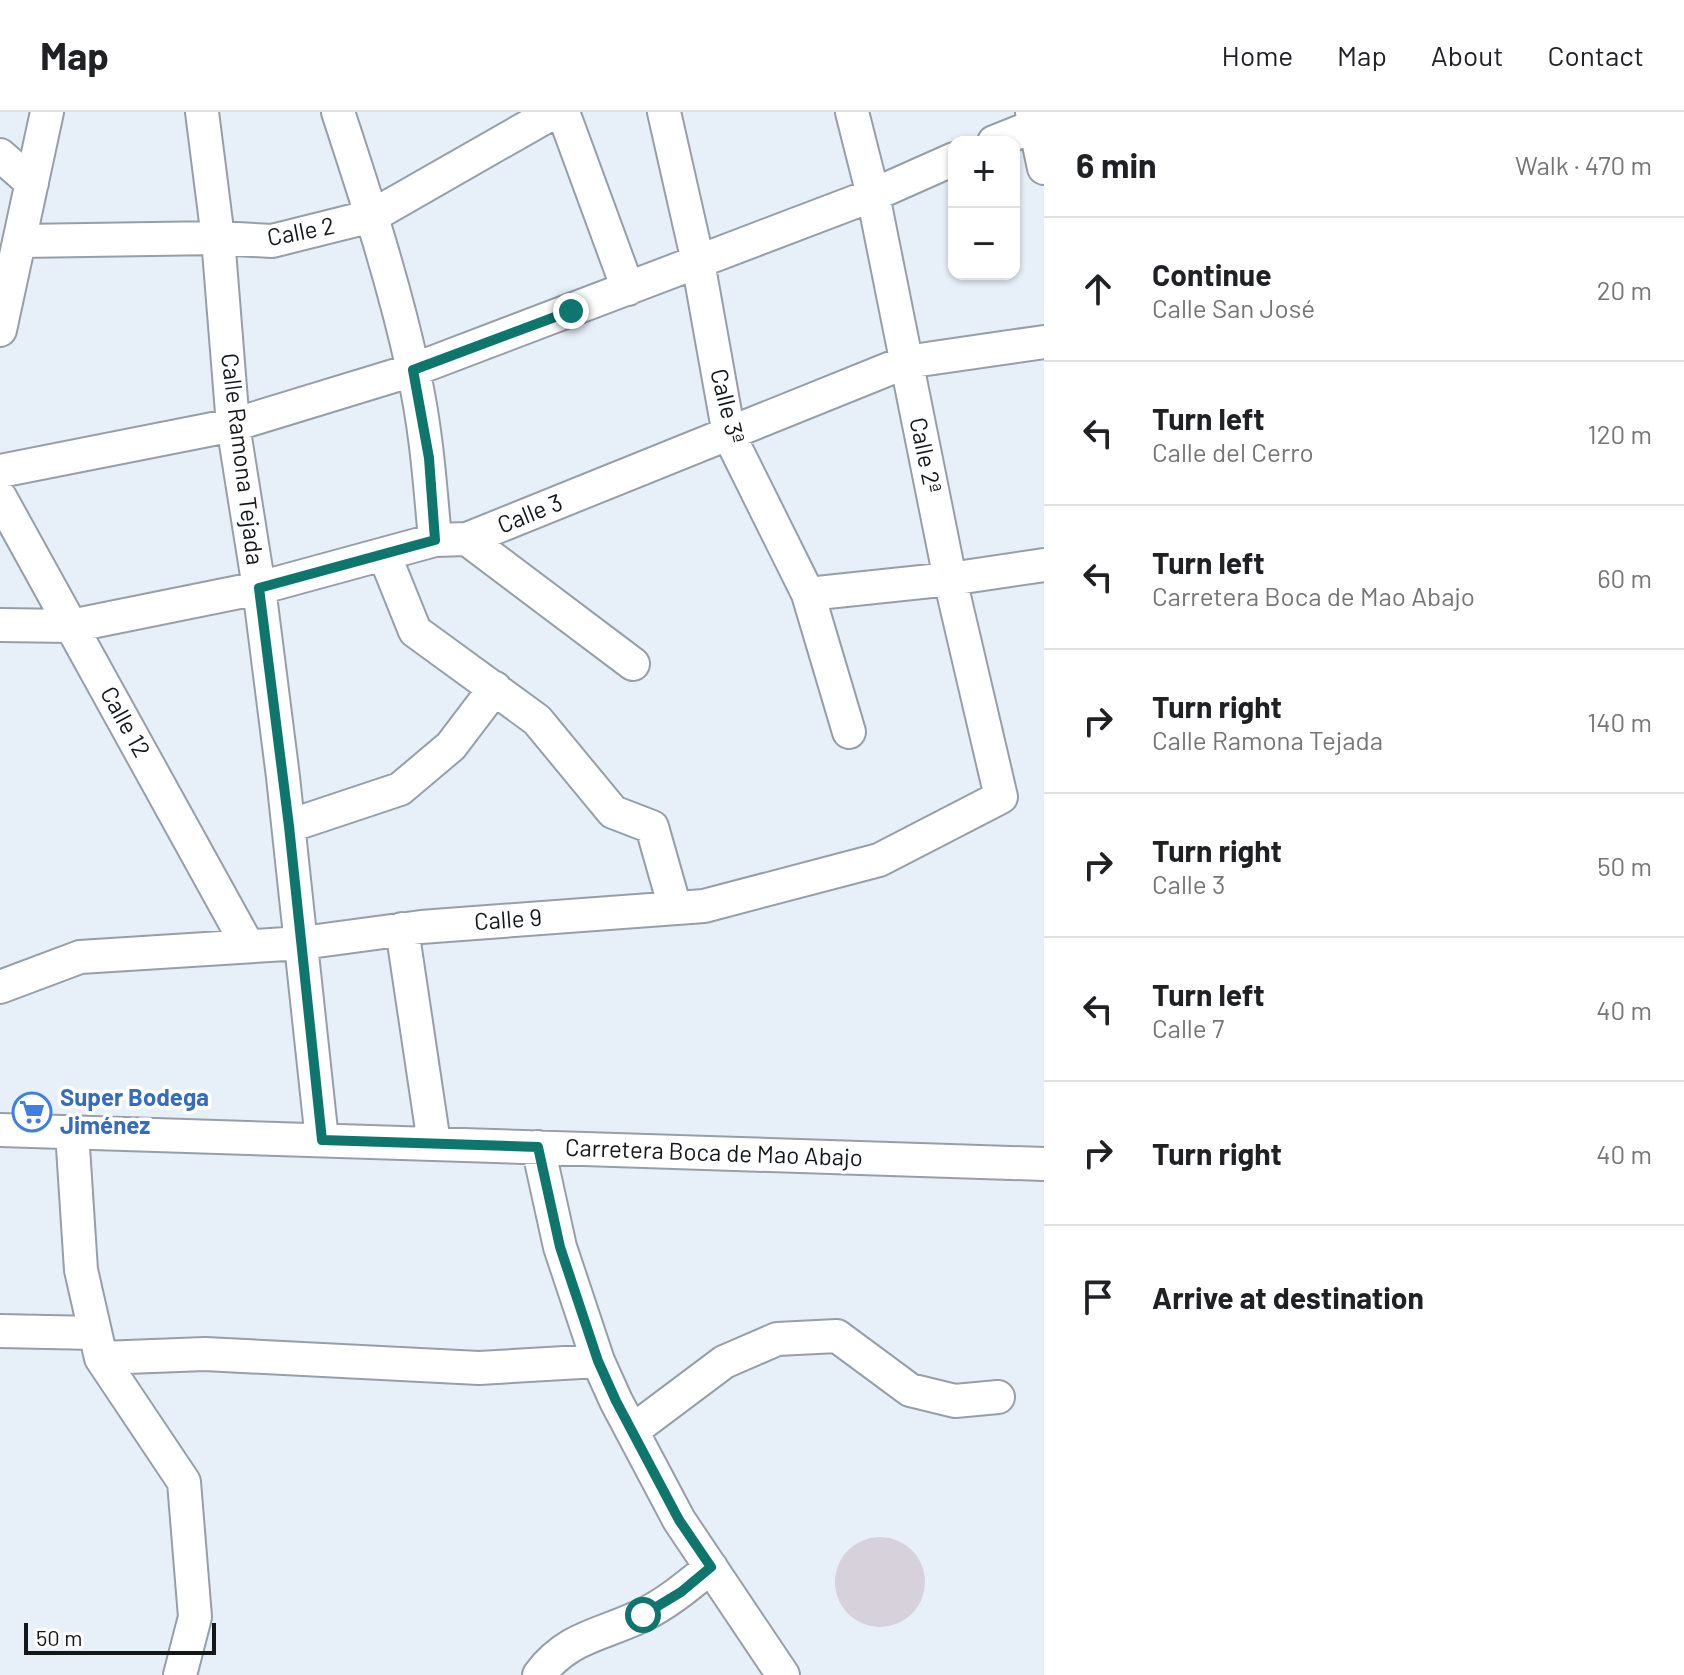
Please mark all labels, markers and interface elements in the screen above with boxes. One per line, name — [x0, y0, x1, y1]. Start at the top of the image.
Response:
text: Map — [40, 32, 109, 78]
text: Home — [1222, 38, 1293, 72]
text: Map — [1337, 38, 1387, 72]
text: About — [1431, 38, 1503, 72]
text: Contact — [1547, 38, 1644, 72]
map controls — [948, 136, 1020, 280]
button: + — [948, 136, 1020, 208]
text: 6 min — [1076, 144, 1157, 185]
text: Walk · 470 m — [1515, 149, 1652, 180]
button: − — [948, 208, 1020, 280]
street label: Calle 2 — [264, 210, 337, 251]
text: Continue — [1152, 256, 1272, 292]
icon: ahead — [1076, 267, 1120, 311]
text: 20 m — [1597, 274, 1652, 305]
text: Calle San José — [1152, 292, 1315, 323]
route end — [553, 293, 589, 329]
street label: Calle Ramona Tejada — [216, 351, 271, 566]
street label: Calle 3ª — [705, 366, 752, 446]
text: Turn left — [1152, 400, 1265, 436]
icon: left — [1076, 411, 1120, 455]
street label: Calle 2ª — [904, 415, 949, 495]
text: 120 m — [1588, 418, 1652, 449]
text: Calle del Cerro — [1152, 436, 1314, 467]
street label: Calle 3 — [493, 486, 566, 539]
text: Turn left — [1152, 544, 1265, 580]
icon: left — [1076, 555, 1120, 599]
text: 60 m — [1597, 562, 1652, 593]
text: Carretera Boca de Mao Abajo — [1152, 580, 1475, 611]
street label: Calle 12 — [95, 681, 158, 762]
text: Turn right — [1152, 688, 1282, 724]
icon: right — [1076, 699, 1120, 743]
text: 140 m — [1587, 706, 1652, 737]
text: Calle Ramona Tejada — [1152, 724, 1383, 755]
text: Turn right — [1152, 832, 1282, 868]
icon: right — [1076, 843, 1120, 887]
text: 50 m — [1597, 850, 1652, 881]
text: Calle 3 — [1152, 868, 1225, 899]
street label: Calle 9 — [473, 902, 543, 935]
text: Turn left — [1152, 976, 1265, 1012]
icon: left — [1076, 987, 1120, 1031]
text: 40 m — [1596, 994, 1652, 1025]
text: Calle 7 — [1152, 1012, 1224, 1043]
place label: Super Bodega Jiménez — [60, 1082, 209, 1139]
supermarket icon: Super Bodega Jiménez — [11, 1091, 53, 1133]
icon: right — [1076, 1131, 1120, 1175]
street label: Carretera Boca de Mao Abajo — [565, 1132, 864, 1171]
text: Turn right — [1152, 1135, 1282, 1171]
text: 40 m — [1596, 1138, 1652, 1169]
icon: arrive — [1076, 1275, 1120, 1319]
text: Arrive at destination — [1152, 1279, 1424, 1315]
route start — [625, 1597, 661, 1633]
scale bar — [24, 1619, 216, 1655]
text: 50 m — [36, 1624, 82, 1650]

